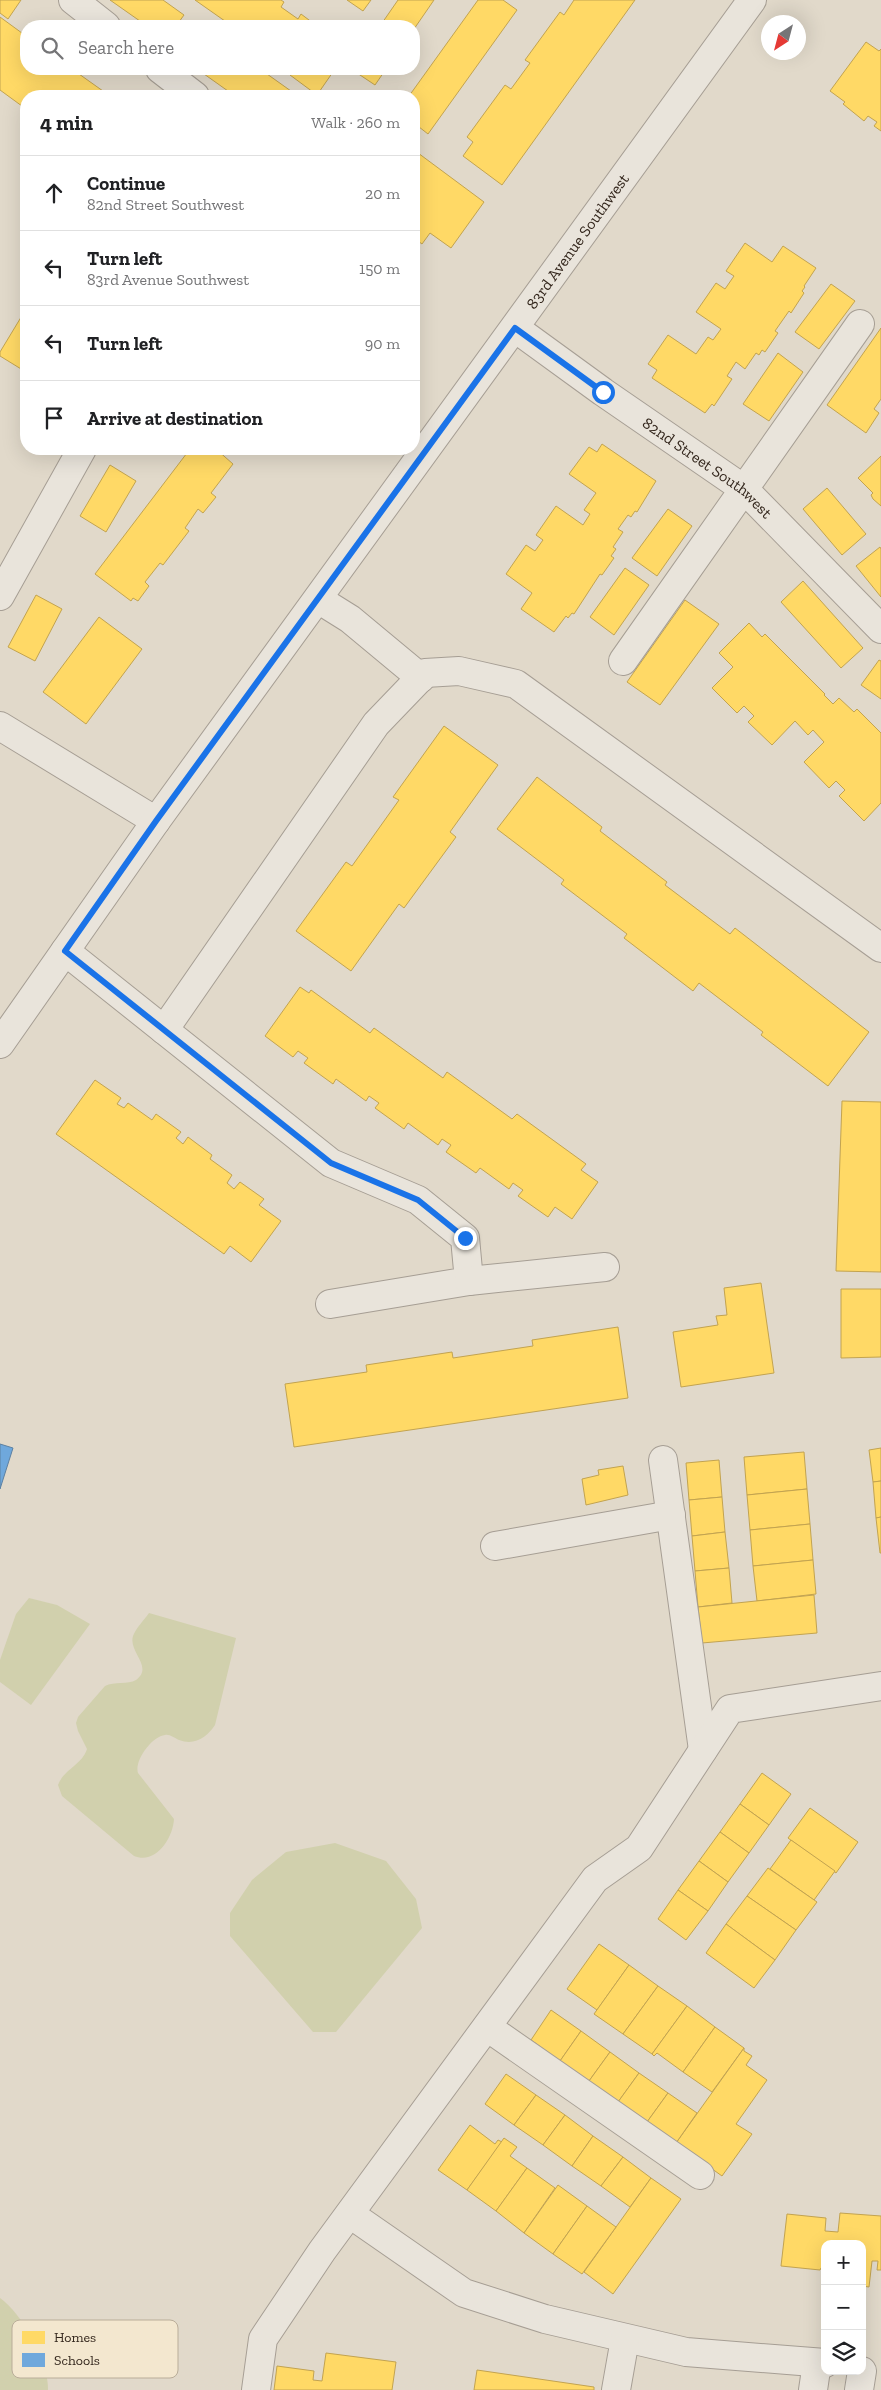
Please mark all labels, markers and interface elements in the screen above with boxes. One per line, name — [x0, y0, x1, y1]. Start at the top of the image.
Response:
north arrow — [761, 15, 806, 60]
search box — [20, 20, 420, 75]
icon: search — [38, 34, 66, 62]
text: Search here — [78, 36, 174, 59]
text: 4 min — [40, 110, 93, 135]
text: Walk · 260 m — [311, 113, 400, 132]
street label: 83rd Avenue Southwest — [522, 170, 633, 312]
text: Continue — [87, 172, 165, 195]
icon: ahead — [40, 179, 68, 207]
text: 20 m — [365, 184, 400, 203]
text: 82nd Street Southwest — [87, 195, 244, 214]
text: Turn left — [87, 247, 162, 270]
icon: left — [40, 254, 68, 282]
text: 150 m — [359, 259, 400, 278]
text: 83rd Avenue Southwest — [87, 270, 249, 289]
icon: left — [40, 329, 68, 357]
text: Turn left — [87, 332, 162, 355]
text: 90 m — [365, 334, 400, 353]
route start — [592, 381, 615, 404]
icon: arrive — [40, 404, 68, 432]
text: Arrive at destination — [87, 407, 263, 430]
street label: 82nd Street Southwest — [639, 413, 776, 522]
route end — [454, 1227, 477, 1250]
map controls — [821, 2240, 866, 2375]
button: + — [821, 2240, 866, 2285]
button: − — [821, 2285, 866, 2330]
legend — [12, 2320, 178, 2378]
text: Homes — [54, 2329, 96, 2346]
button: layers — [821, 2330, 866, 2375]
text: Schools — [54, 2352, 100, 2369]

